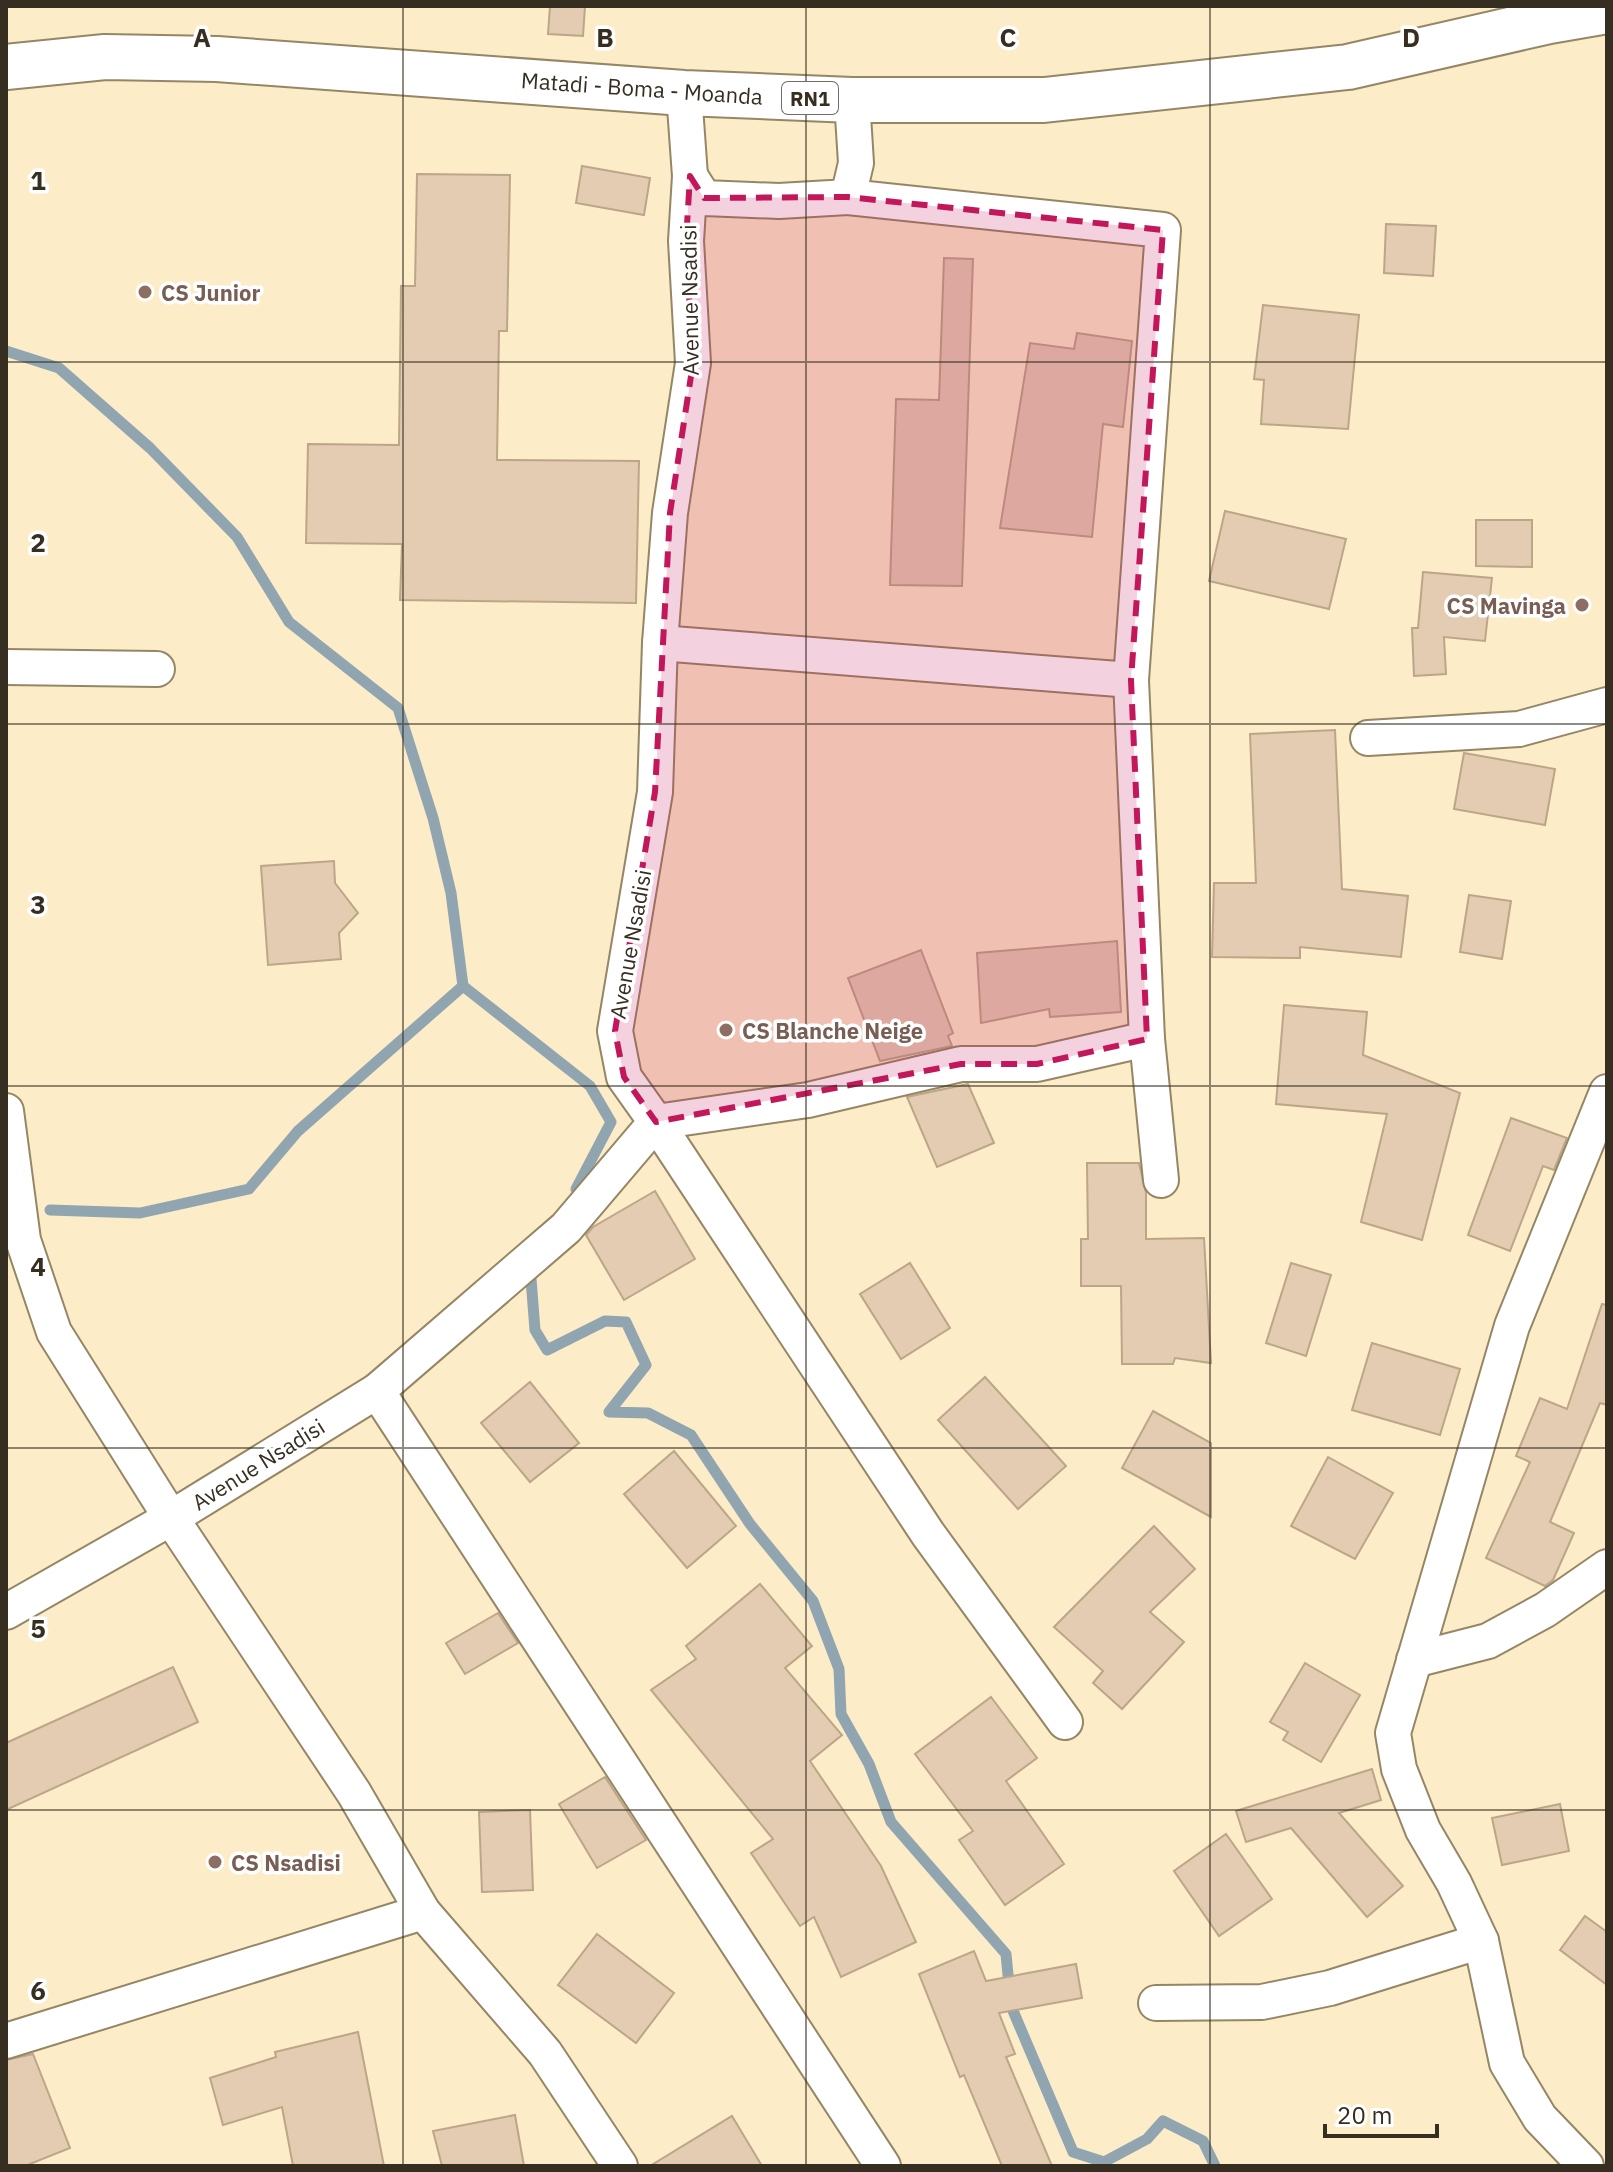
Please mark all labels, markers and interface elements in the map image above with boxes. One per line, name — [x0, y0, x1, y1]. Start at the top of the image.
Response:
text: A — [193, 20, 211, 54]
text: B — [596, 20, 614, 54]
text: C — [1000, 20, 1017, 54]
text: D — [1402, 20, 1420, 54]
street label: Matadi - Boma - Moanda — [520, 65, 764, 111]
road number: RN1 — [782, 82, 838, 114]
text: 1 — [30, 163, 46, 197]
street label: Avenue Nsadisi — [673, 224, 705, 376]
place label: CS Junior — [161, 278, 260, 307]
marker: CS Junior — [136, 283, 154, 301]
text: 2 — [30, 525, 46, 559]
place label: CS Mavinga — [1447, 591, 1566, 620]
marker: CS Mavinga — [1573, 596, 1591, 614]
street label: Avenue Nsadisi — [603, 867, 657, 1021]
text: 3 — [30, 887, 46, 921]
place label: CS Blanche Neige — [742, 1016, 923, 1045]
marker: CS Blanche Neige — [717, 1021, 735, 1039]
text: 4 — [30, 1249, 46, 1283]
street label: Avenue Nsadisi — [186, 1412, 330, 1516]
text: 5 — [30, 1611, 46, 1645]
place label: CS Nsadisi — [231, 1848, 341, 1877]
marker: CS Nsadisi — [206, 1853, 224, 1871]
text: 6 — [30, 1973, 46, 2007]
scale bar — [1325, 2088, 1437, 2138]
text: 20 m — [1337, 2099, 1392, 2131]

